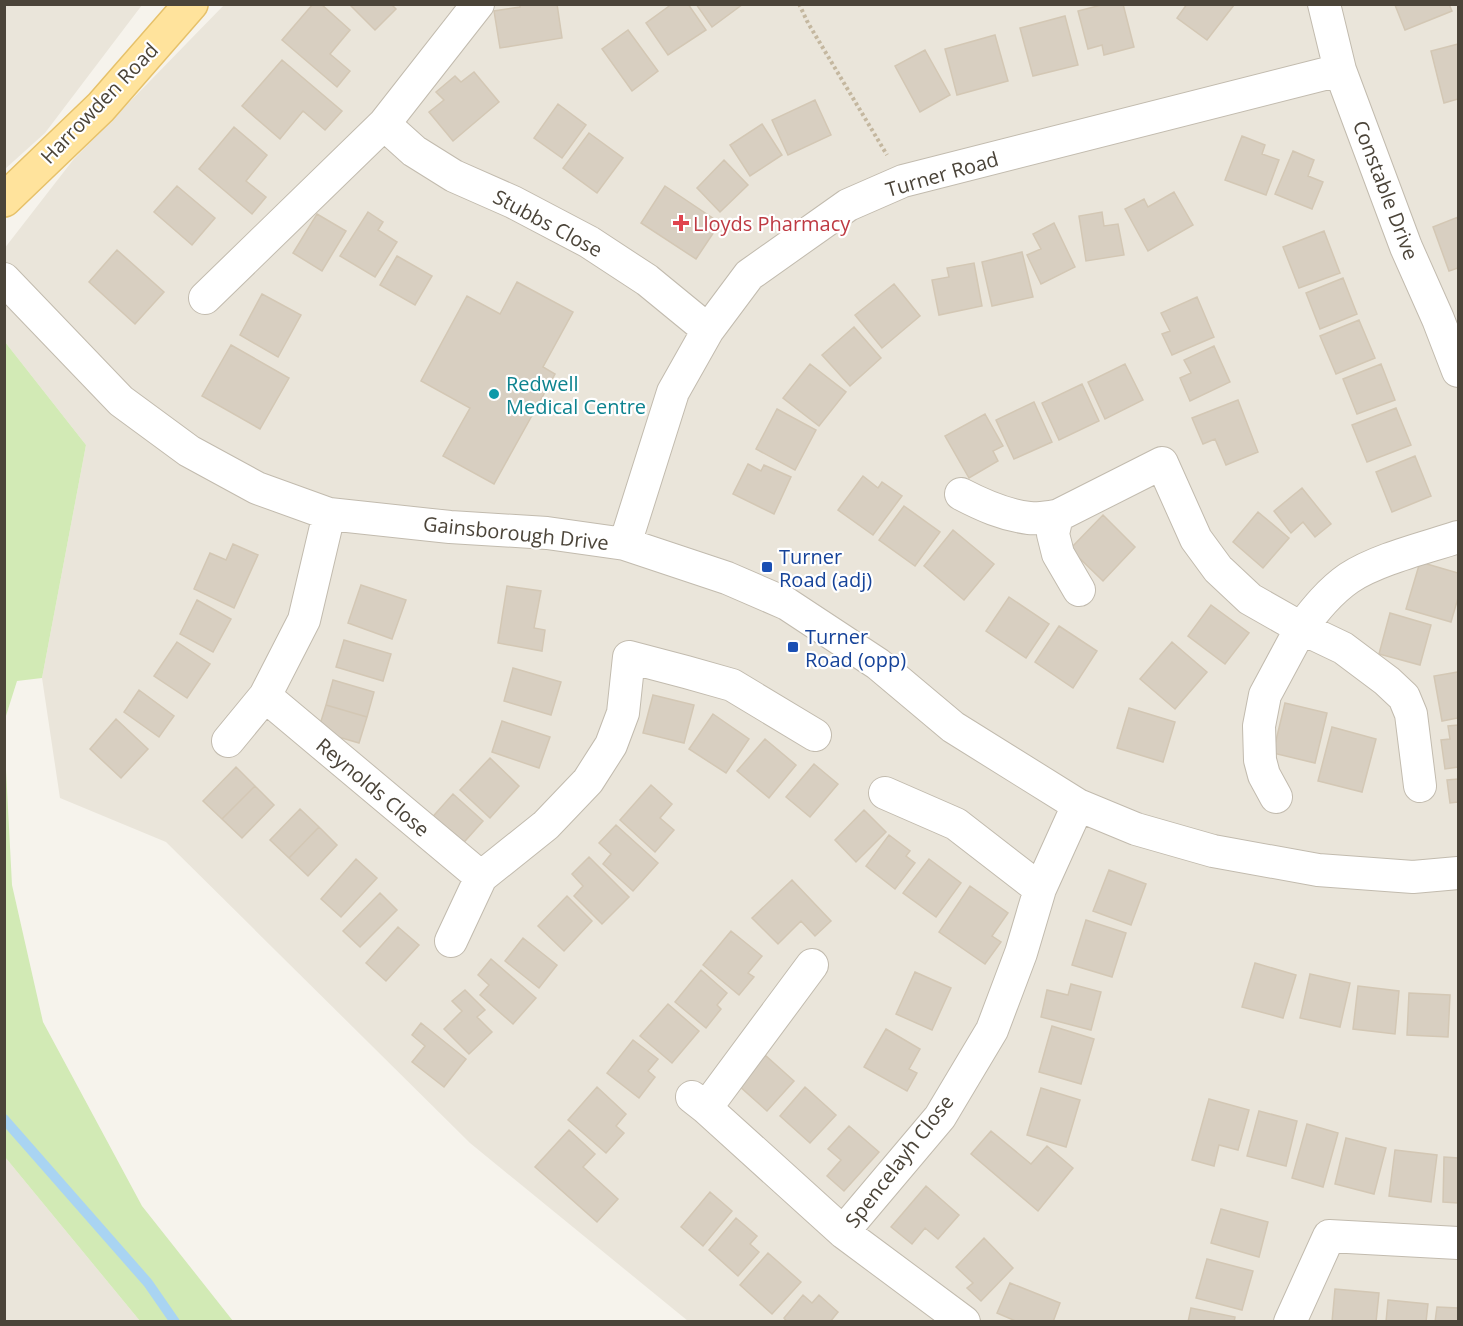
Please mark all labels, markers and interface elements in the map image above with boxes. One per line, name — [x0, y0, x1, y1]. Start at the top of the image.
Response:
street label: Harrowden Road — [34, 37, 164, 169]
street label: Constable Drive — [1347, 116, 1425, 264]
street label: Turner Road — [883, 145, 1001, 203]
street label: Stubbs Close — [489, 183, 607, 263]
place label: Lloyds Pharmacy — [693, 210, 851, 237]
marker: Lloyds Pharmacy — [674, 216, 688, 230]
place label: Redwell Medical Centre — [506, 370, 646, 420]
marker: Redwell Medical Centre — [487, 387, 501, 401]
street label: Gainsborough Drive — [422, 510, 610, 556]
place label: Turner Road (adj) — [779, 543, 872, 593]
marker: Turner Road (adj) — [760, 560, 774, 574]
place label: Turner Road (opp) — [805, 623, 906, 673]
marker: Turner Road (opp) — [786, 640, 800, 654]
street label: Reynolds Close — [311, 732, 435, 842]
street label: Spencelayh Close — [839, 1089, 959, 1233]

